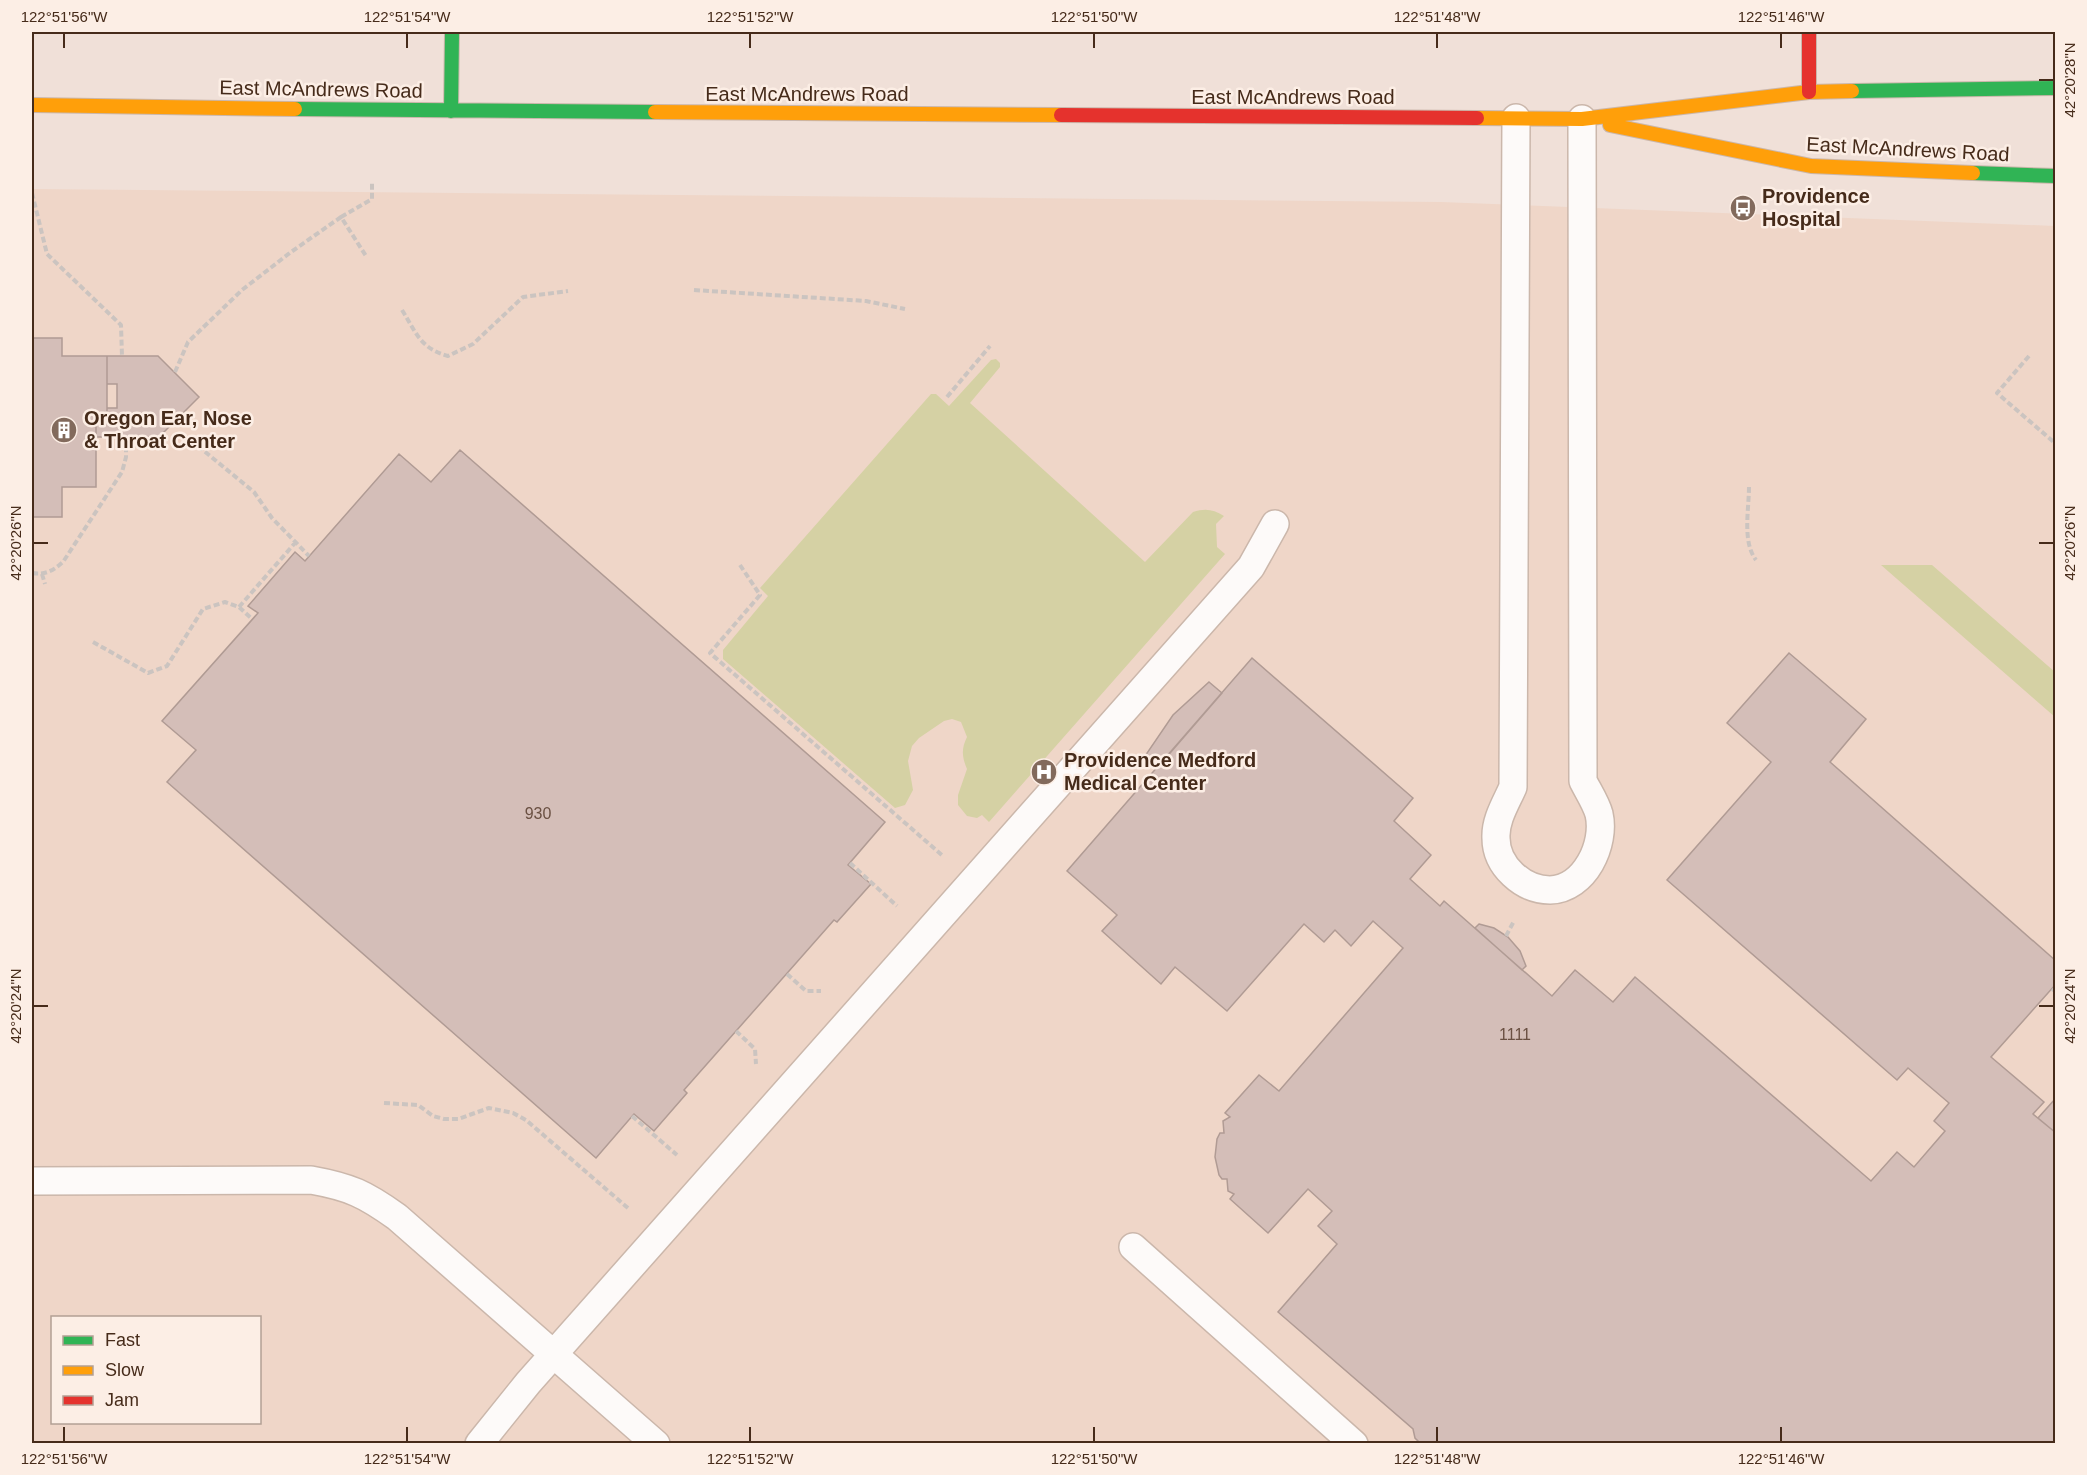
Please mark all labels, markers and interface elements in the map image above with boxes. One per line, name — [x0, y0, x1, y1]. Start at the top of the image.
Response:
text: 122°51'56"W — [21, 8, 108, 25]
text: 122°51'54"W — [364, 8, 451, 25]
text: 122°51'52"W — [707, 8, 794, 25]
text: 122°51'50"W — [1051, 8, 1138, 25]
text: 122°51'48"W — [1394, 8, 1481, 25]
text: 122°51'46"W — [1738, 8, 1825, 25]
text: 42°20'28"N — [2061, 42, 2078, 118]
street label: East McAndrews Road — [219, 76, 423, 102]
street label: East McAndrews Road — [705, 83, 909, 105]
street label: East McAndrews Road — [1191, 86, 1395, 108]
street label: East McAndrews Road — [1806, 133, 2010, 165]
place label: Providence Hospital — [1762, 185, 1870, 230]
bus stop icon: Providence Hospital — [1728, 193, 1758, 223]
place label: Oregon Ear, Nose & Throat Center — [84, 407, 252, 452]
building icon: Oregon Ear, Nose & Throat Center — [49, 415, 79, 445]
text: 42°20'26"N — [7, 505, 24, 581]
text: 42°20'26"N — [2061, 505, 2078, 581]
place label: Providence Medford Medical Center — [1064, 749, 1256, 794]
hospital icon: Providence Medford Medical Center — [1029, 757, 1059, 787]
house number: 930 — [525, 805, 551, 822]
text: 42°20'24"N — [7, 968, 24, 1044]
text: 42°20'24"N — [2061, 968, 2078, 1044]
house number: 1111 — [1499, 1026, 1531, 1043]
legend — [51, 1316, 261, 1424]
text: Fast — [105, 1330, 140, 1350]
text: Slow — [105, 1360, 145, 1380]
text: Jam — [105, 1390, 139, 1410]
text: 122°51'56"W — [21, 1450, 108, 1467]
text: 122°51'54"W — [364, 1450, 451, 1467]
text: 122°51'52"W — [707, 1450, 794, 1467]
text: 122°51'50"W — [1051, 1450, 1138, 1467]
text: 122°51'48"W — [1394, 1450, 1481, 1467]
text: 122°51'46"W — [1738, 1450, 1825, 1467]

